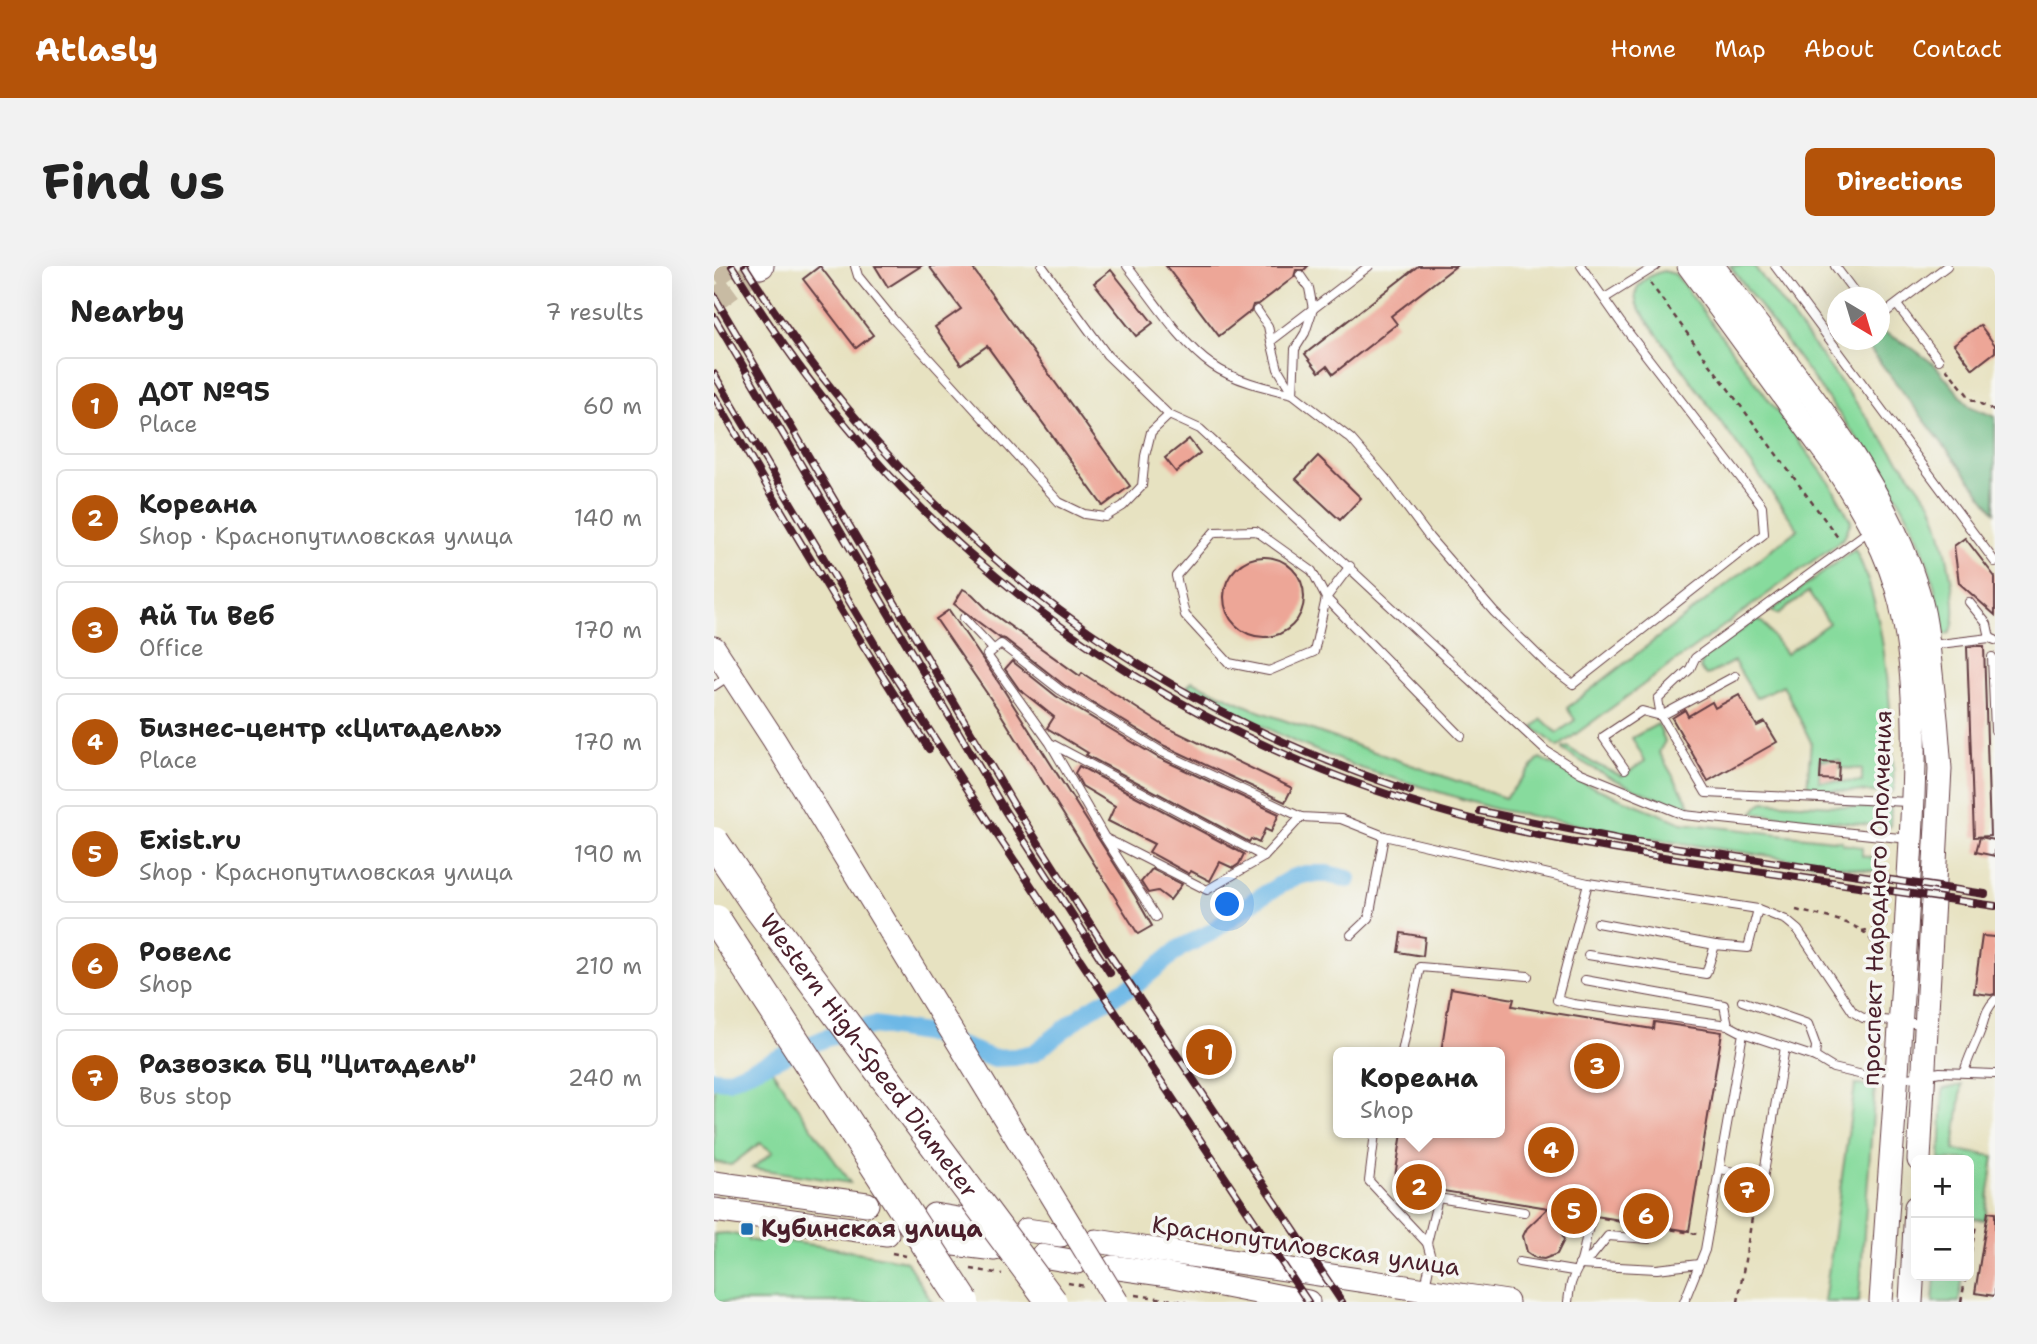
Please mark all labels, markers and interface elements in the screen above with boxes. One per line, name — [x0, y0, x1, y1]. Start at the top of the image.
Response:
text: Atlasly — [35, 27, 158, 72]
text: Home — [1610, 33, 1676, 65]
text: Map — [1714, 33, 1766, 65]
text: About — [1804, 33, 1874, 65]
text: Contact — [1912, 33, 2002, 65]
button: Directions — [1805, 148, 1995, 216]
text: Find us — [42, 149, 225, 215]
north arrow — [1827, 287, 1890, 350]
text: Nearby — [70, 291, 185, 332]
text: 7 results — [545, 297, 644, 327]
text: ДОТ №95 — [139, 374, 270, 409]
text: 1 — [90, 391, 100, 421]
text: 60 m — [583, 391, 642, 421]
text: Place — [139, 409, 198, 439]
text: Кореана — [139, 486, 257, 521]
text: 2 — [87, 503, 103, 533]
text: 140 m — [574, 503, 642, 533]
text: Shop · Краснопутиловская улица — [139, 521, 513, 551]
text: Ай Ти Веб — [139, 598, 274, 633]
text: 3 — [87, 615, 103, 645]
text: 170 m — [574, 615, 642, 645]
text: Office — [139, 633, 204, 663]
street label: проспект Народного Ополчения — [1854, 709, 1900, 1087]
text: Бизнес-центр «Цитадель» — [139, 710, 502, 745]
text: 4 — [87, 727, 103, 757]
text: 170 m — [574, 727, 642, 757]
text: Place — [139, 745, 198, 775]
text: Exist.ru — [139, 822, 242, 857]
text: 5 — [88, 839, 102, 869]
text: 190 m — [574, 839, 642, 869]
text: Shop · Краснопутиловская улица — [139, 857, 513, 887]
your location — [1210, 887, 1244, 921]
street label: Western High-Speed Diameter — [752, 907, 985, 1205]
text: Ровелс — [139, 934, 232, 969]
text: 6 — [87, 951, 103, 981]
text: 210 m — [574, 951, 642, 981]
text: Shop — [139, 969, 193, 999]
pin: 1 — [1186, 1026, 1232, 1078]
pin: 3 — [1574, 1040, 1620, 1092]
text: Развозка БЦ "Цитадель" — [139, 1046, 477, 1081]
popup — [1333, 1047, 1505, 1138]
text: Кореана — [1360, 1060, 1478, 1095]
text: 7 — [87, 1063, 103, 1093]
text: 240 m — [568, 1063, 642, 1093]
text: Bus stop — [139, 1081, 232, 1111]
text: Shop — [1360, 1095, 1414, 1125]
pin: 4 — [1528, 1124, 1574, 1176]
map controls — [1911, 1155, 1974, 1281]
button: + — [1911, 1155, 1974, 1218]
pin: 2 — [1396, 1161, 1442, 1213]
pin: 7 — [1724, 1164, 1770, 1216]
pin: 5 — [1551, 1185, 1597, 1237]
pin: 6 — [1623, 1190, 1669, 1242]
street label: Краснопутиловская улица — [1150, 1209, 1462, 1283]
place label: Кубинская улица — [761, 1213, 983, 1245]
button: − — [1911, 1218, 1974, 1281]
marker: Кубинская улица — [739, 1221, 755, 1237]

